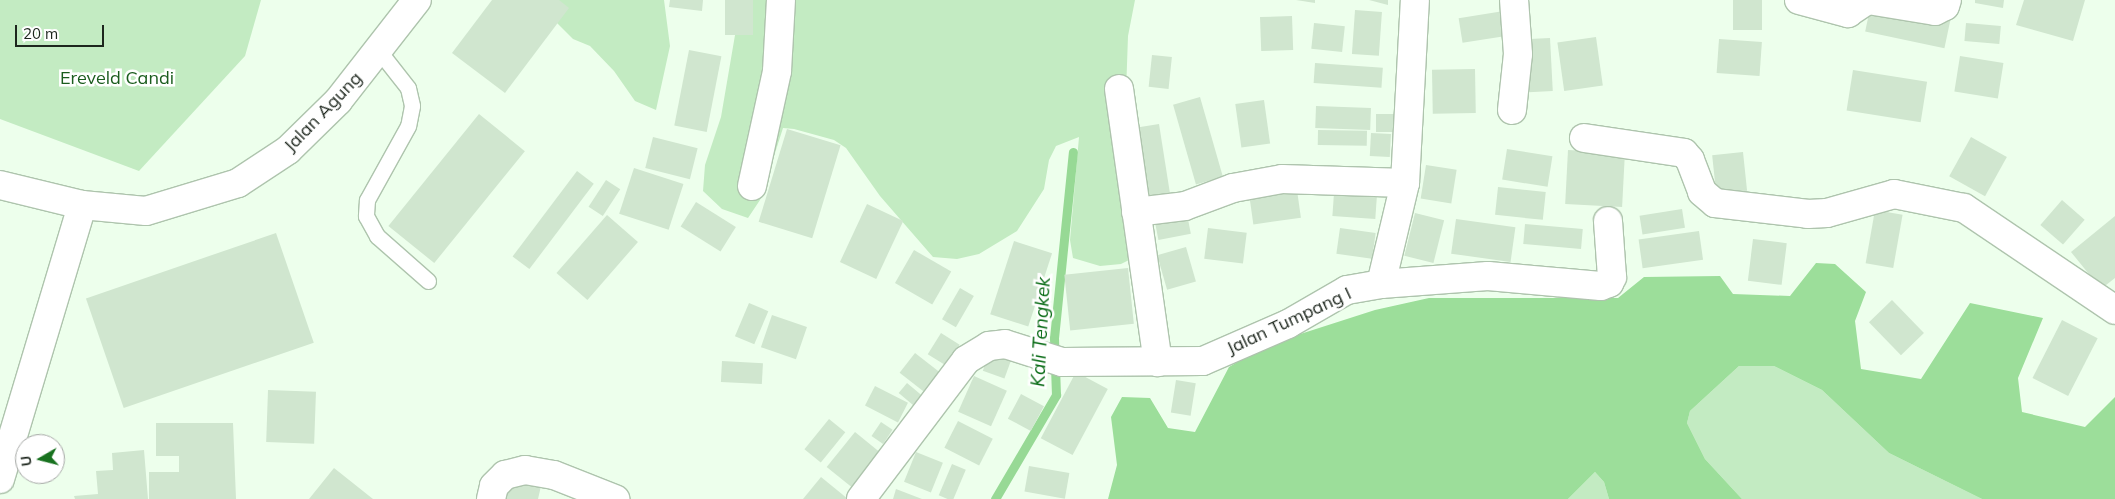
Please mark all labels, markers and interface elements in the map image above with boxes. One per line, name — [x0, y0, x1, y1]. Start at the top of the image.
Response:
scale bar — [18, 15, 106, 47]
text: 20 m — [23, 24, 58, 43]
park label: Ereveld Candi — [60, 67, 174, 89]
street label: Jalan Agung — [280, 68, 366, 156]
water label: Kali Tengkek — [1027, 276, 1055, 388]
street label: Jalan Tumpang I — [1223, 283, 1355, 359]
north arrow — [15, 434, 65, 484]
text: U — [17, 455, 36, 467]

